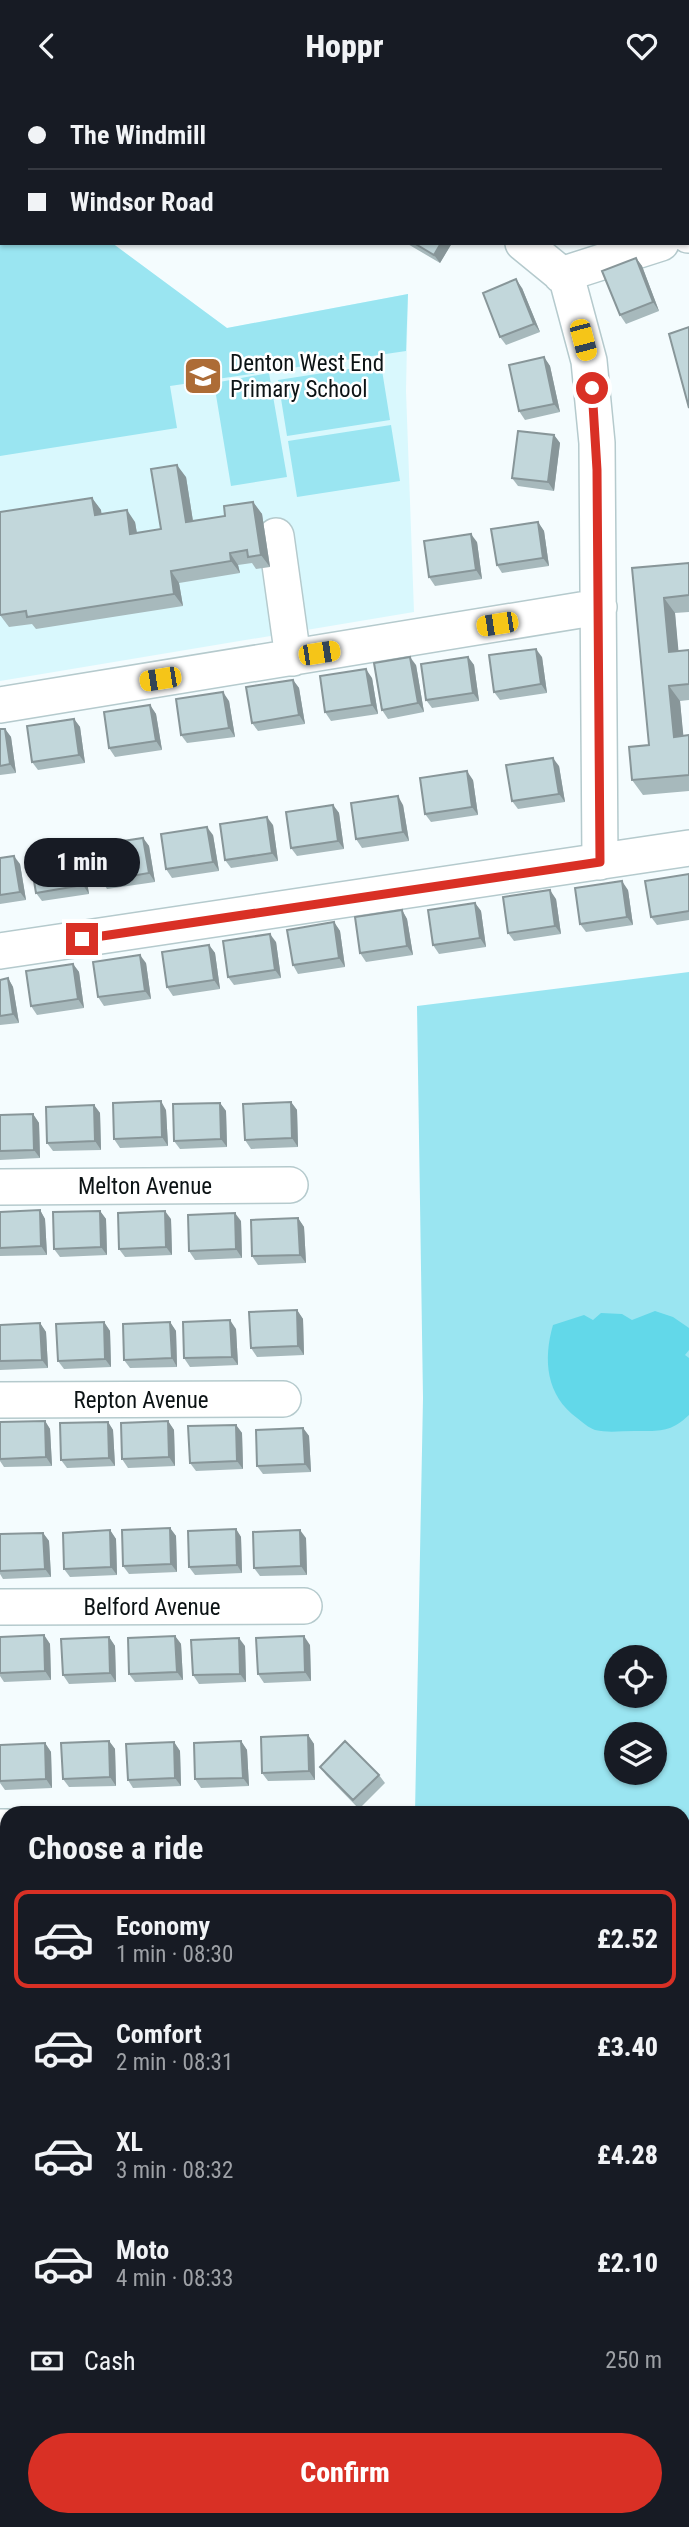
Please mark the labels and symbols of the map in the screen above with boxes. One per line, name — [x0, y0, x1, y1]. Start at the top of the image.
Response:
car — [568, 317, 599, 363]
place label: Denton West End Primary School — [230, 350, 384, 403]
school or university icon: Denton West End Primary School — [182, 355, 224, 397]
route start — [576, 372, 608, 404]
car — [475, 610, 520, 638]
car — [297, 639, 342, 667]
car — [138, 665, 183, 693]
callout: 1 min — [24, 837, 140, 887]
route end — [66, 923, 98, 955]
street label: Melton Avenue — [78, 1173, 212, 1200]
street label: Repton Avenue — [73, 1387, 209, 1414]
street label: Belford Avenue — [83, 1594, 221, 1621]

